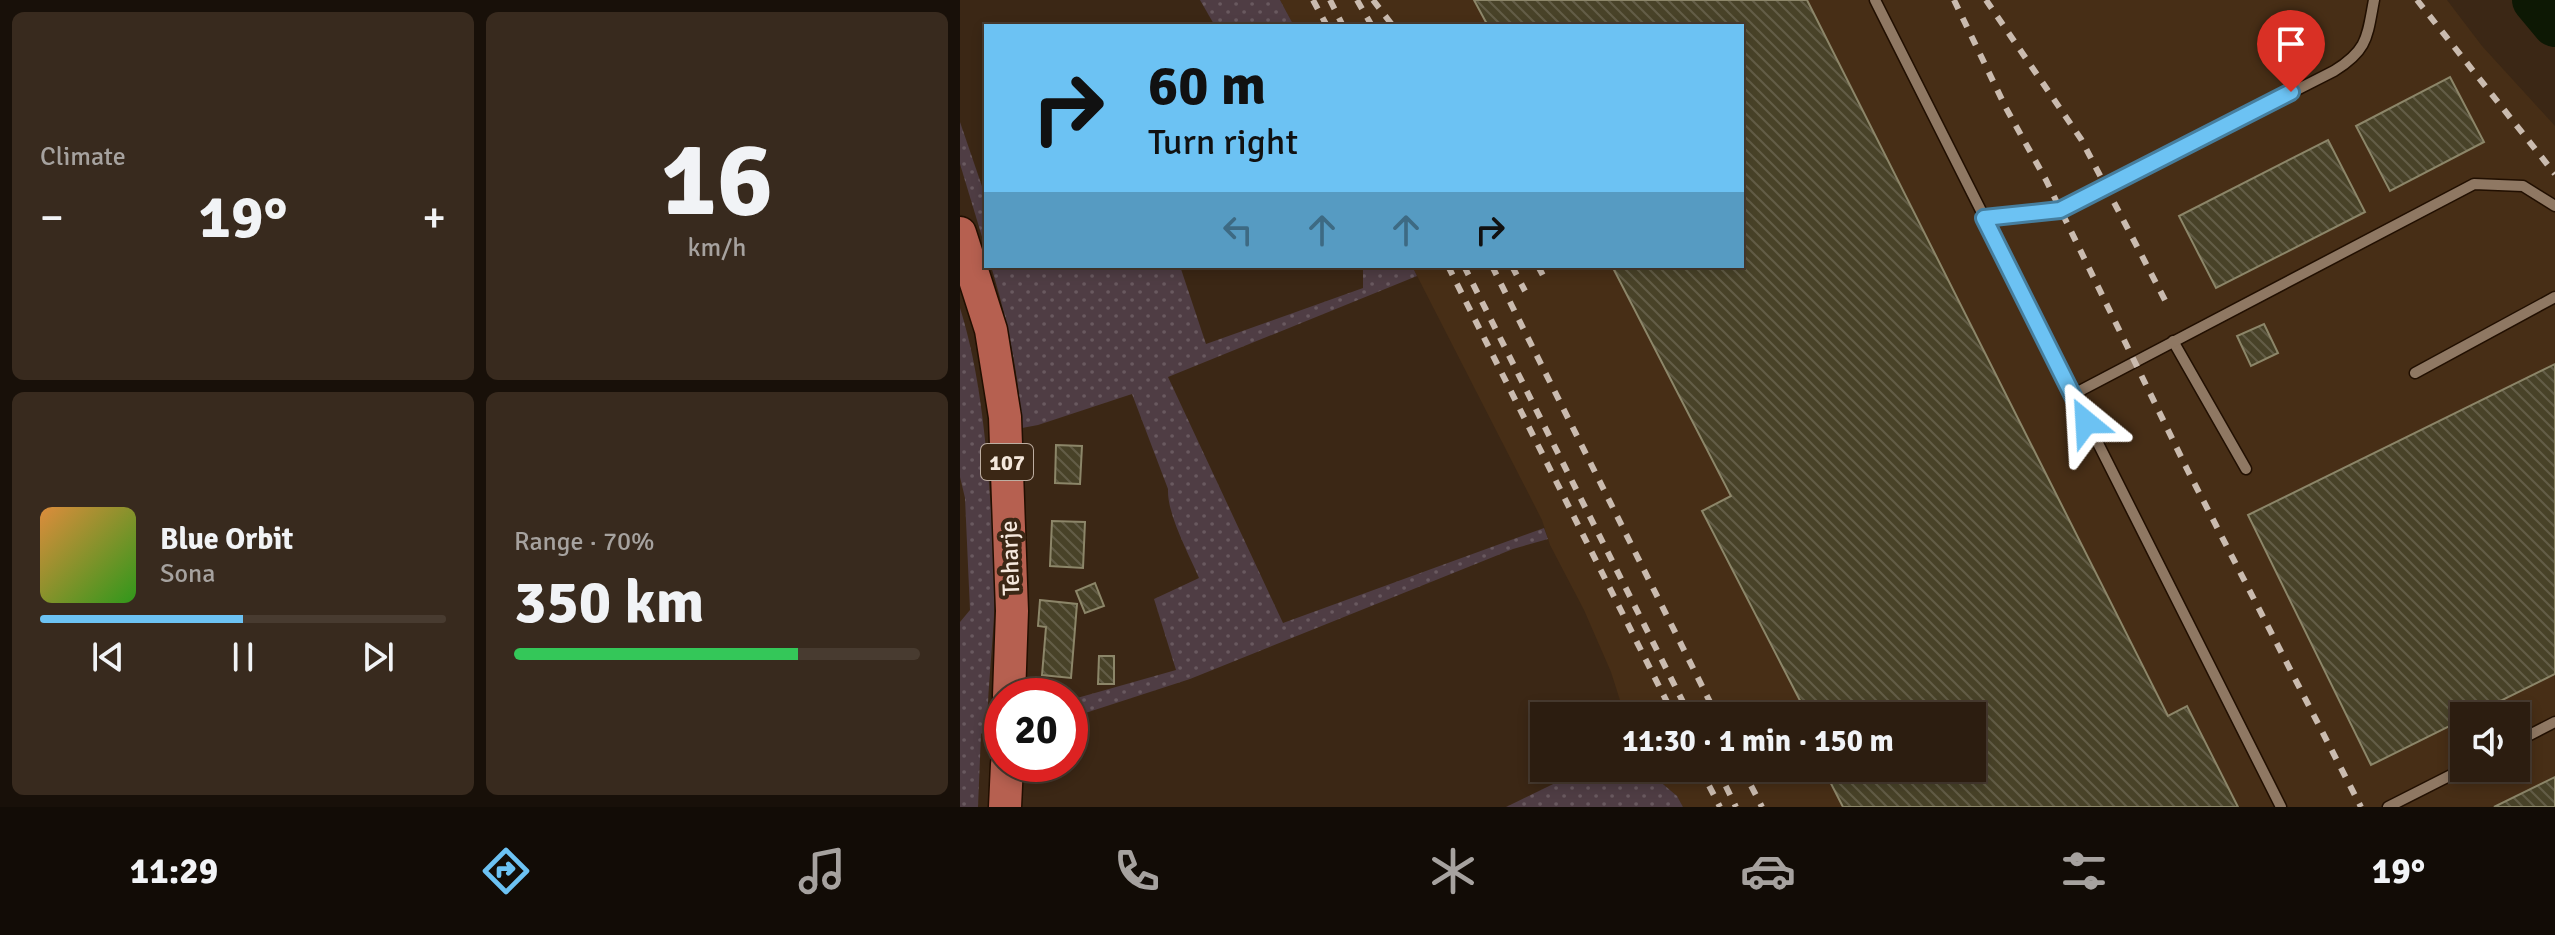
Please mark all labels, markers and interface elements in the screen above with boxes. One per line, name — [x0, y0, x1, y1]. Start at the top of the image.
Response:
pin — [2257, 10, 2325, 92]
icon: arrive — [2269, 22, 2313, 66]
text: 60 m — [1148, 51, 1266, 120]
icon: right — [1016, 56, 1120, 160]
text: 16 — [661, 116, 773, 244]
text: Turn right — [1148, 120, 1298, 165]
text: Climate — [40, 141, 126, 173]
text: 19° — [199, 181, 287, 255]
text: − — [40, 191, 64, 245]
text: + — [422, 191, 446, 245]
icon: left — [1216, 208, 1260, 252]
icon: ahead — [1300, 208, 1344, 252]
icon: ahead — [1384, 208, 1428, 252]
icon: right — [1468, 208, 1512, 252]
text: km/h — [688, 232, 746, 264]
position arrow — [2044, 380, 2128, 464]
road number: 107 — [981, 444, 1033, 480]
street label: Teharje — [994, 520, 1026, 596]
text: Blue Orbit — [160, 521, 293, 558]
text: Range · 70% — [514, 526, 655, 558]
text: Sona — [160, 558, 215, 590]
text: 350 km — [514, 566, 704, 640]
icon: previous — [86, 635, 130, 679]
icon: pause — [221, 635, 265, 679]
icon: next — [356, 635, 400, 679]
speed limit sign: 20 — [984, 678, 1088, 782]
map controls — [2450, 702, 2530, 782]
button: sound — [2450, 702, 2530, 782]
text: 11:30 · 1 min · 150 m — [1622, 723, 1894, 760]
icon: directions — [478, 843, 534, 899]
icon: music — [794, 843, 850, 899]
icon: phone — [1109, 843, 1165, 899]
icon: climate — [1425, 843, 1481, 899]
icon: car — [1740, 843, 1796, 899]
icon: filters — [2056, 843, 2112, 899]
text: 11:29 — [130, 849, 218, 894]
text: 19° — [2372, 849, 2425, 894]

